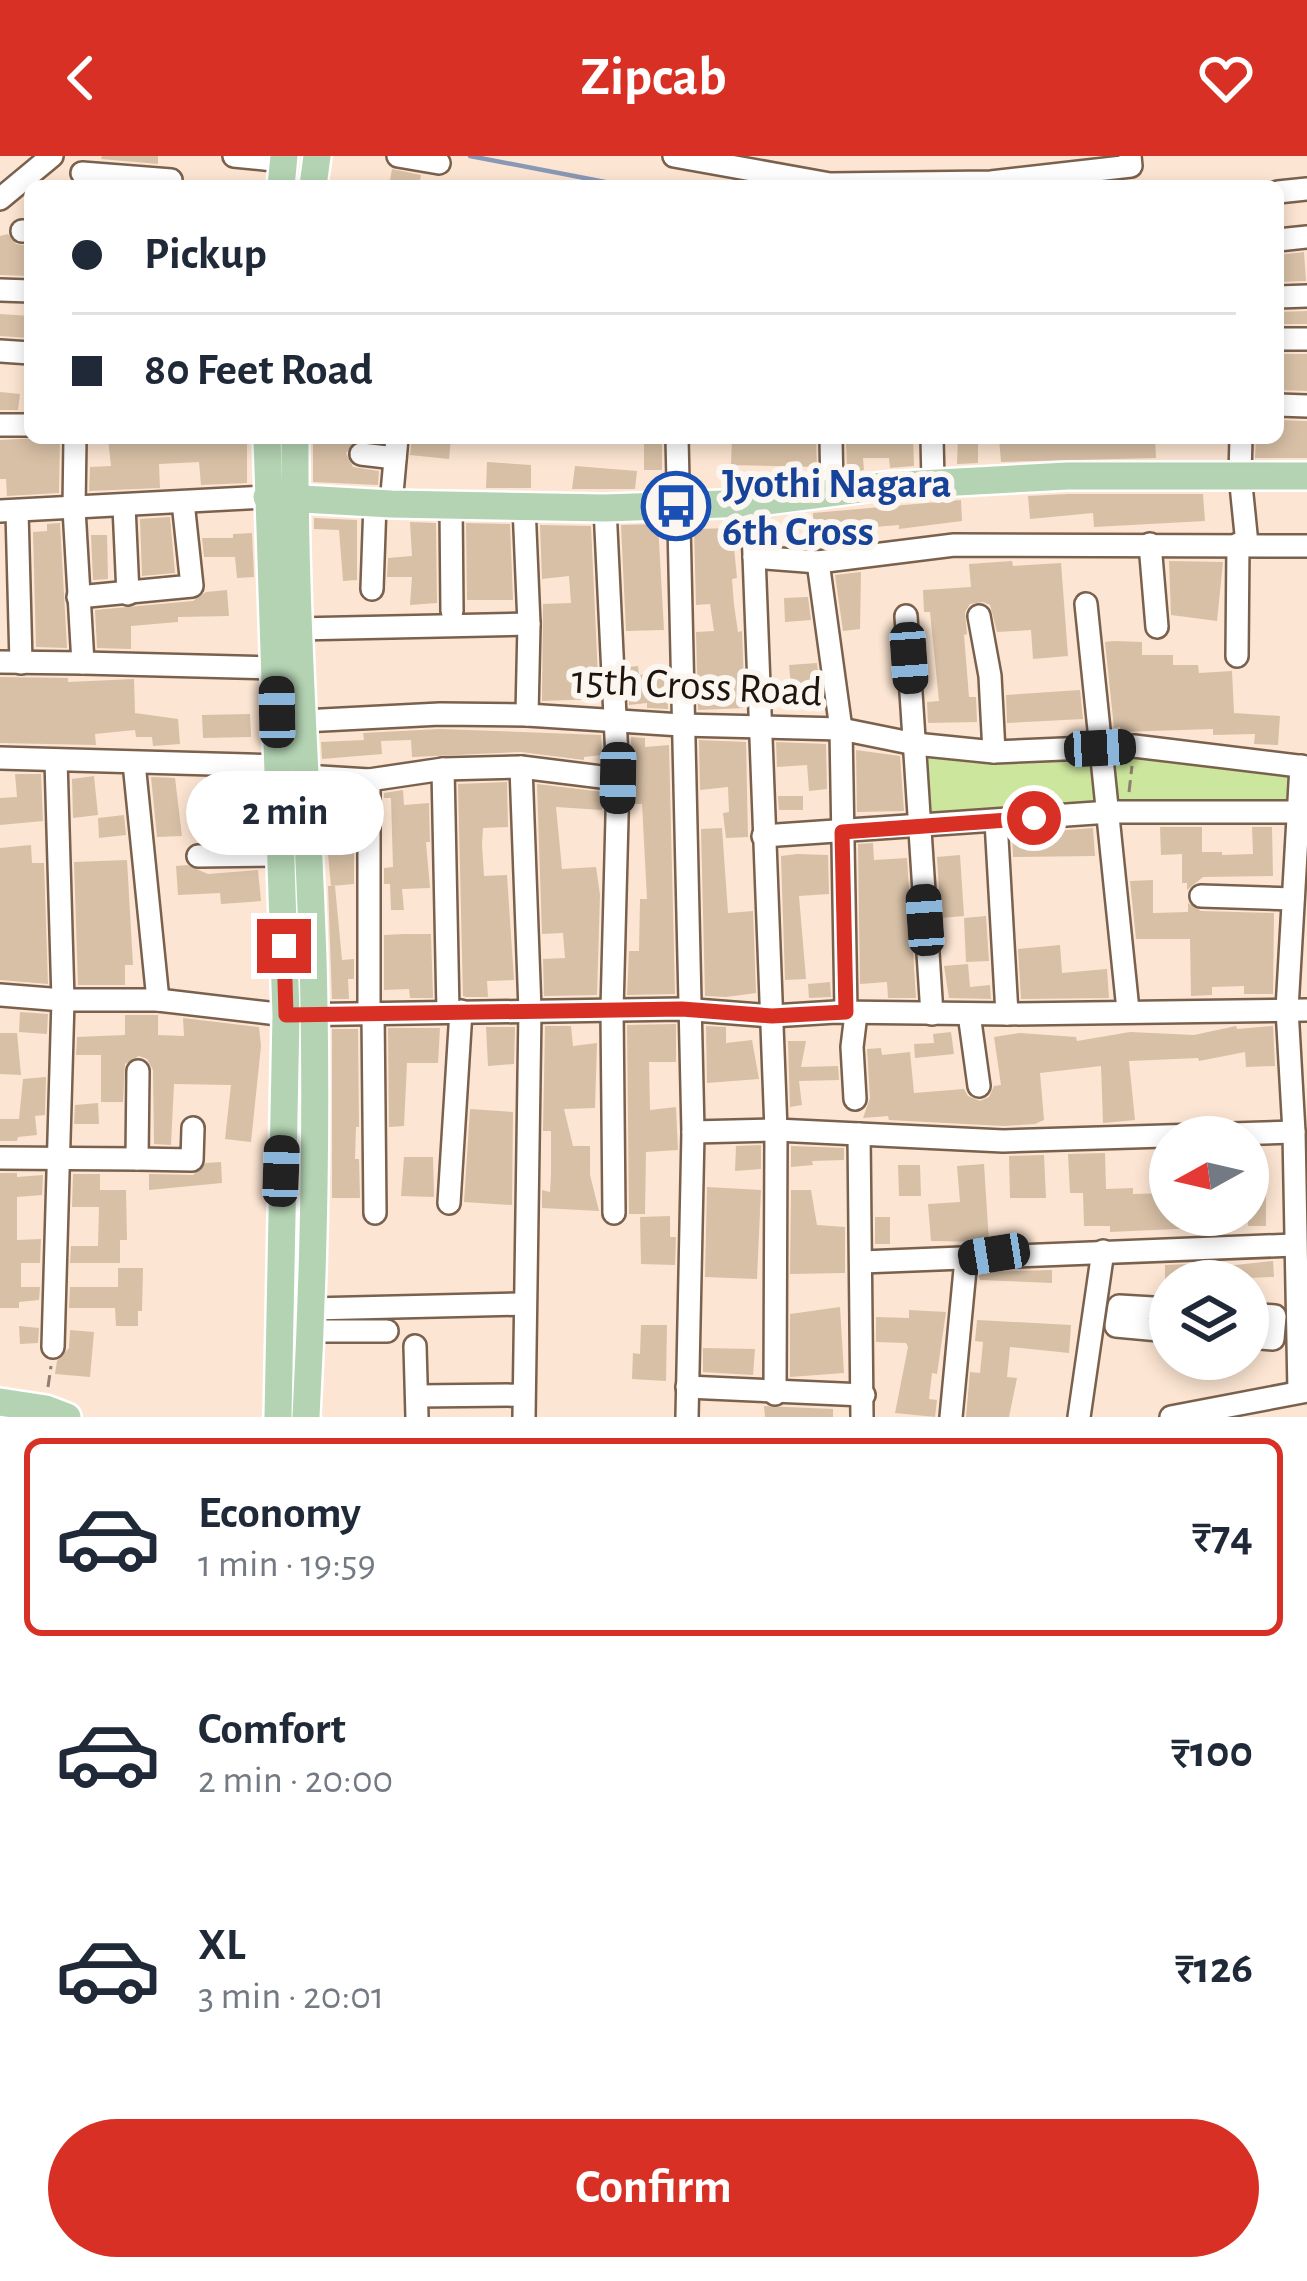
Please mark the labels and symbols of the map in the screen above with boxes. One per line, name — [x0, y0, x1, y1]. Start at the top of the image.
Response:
place label: Jyothi Nagara 6th Cross — [722, 463, 951, 553]
bus stop icon: Jyothi Nagara 6th Cross — [641, 471, 711, 541]
car — [889, 621, 929, 695]
street label: 15th Cross Road — [571, 658, 823, 714]
car — [258, 676, 296, 748]
car — [1063, 728, 1137, 768]
car — [599, 742, 637, 814]
callout: 2 min — [185, 772, 383, 856]
route start — [1007, 791, 1061, 845]
car — [905, 883, 945, 957]
route end — [257, 919, 311, 973]
north arrow — [1149, 1116, 1269, 1236]
car — [262, 1134, 300, 1208]
car — [956, 1231, 1032, 1277]

